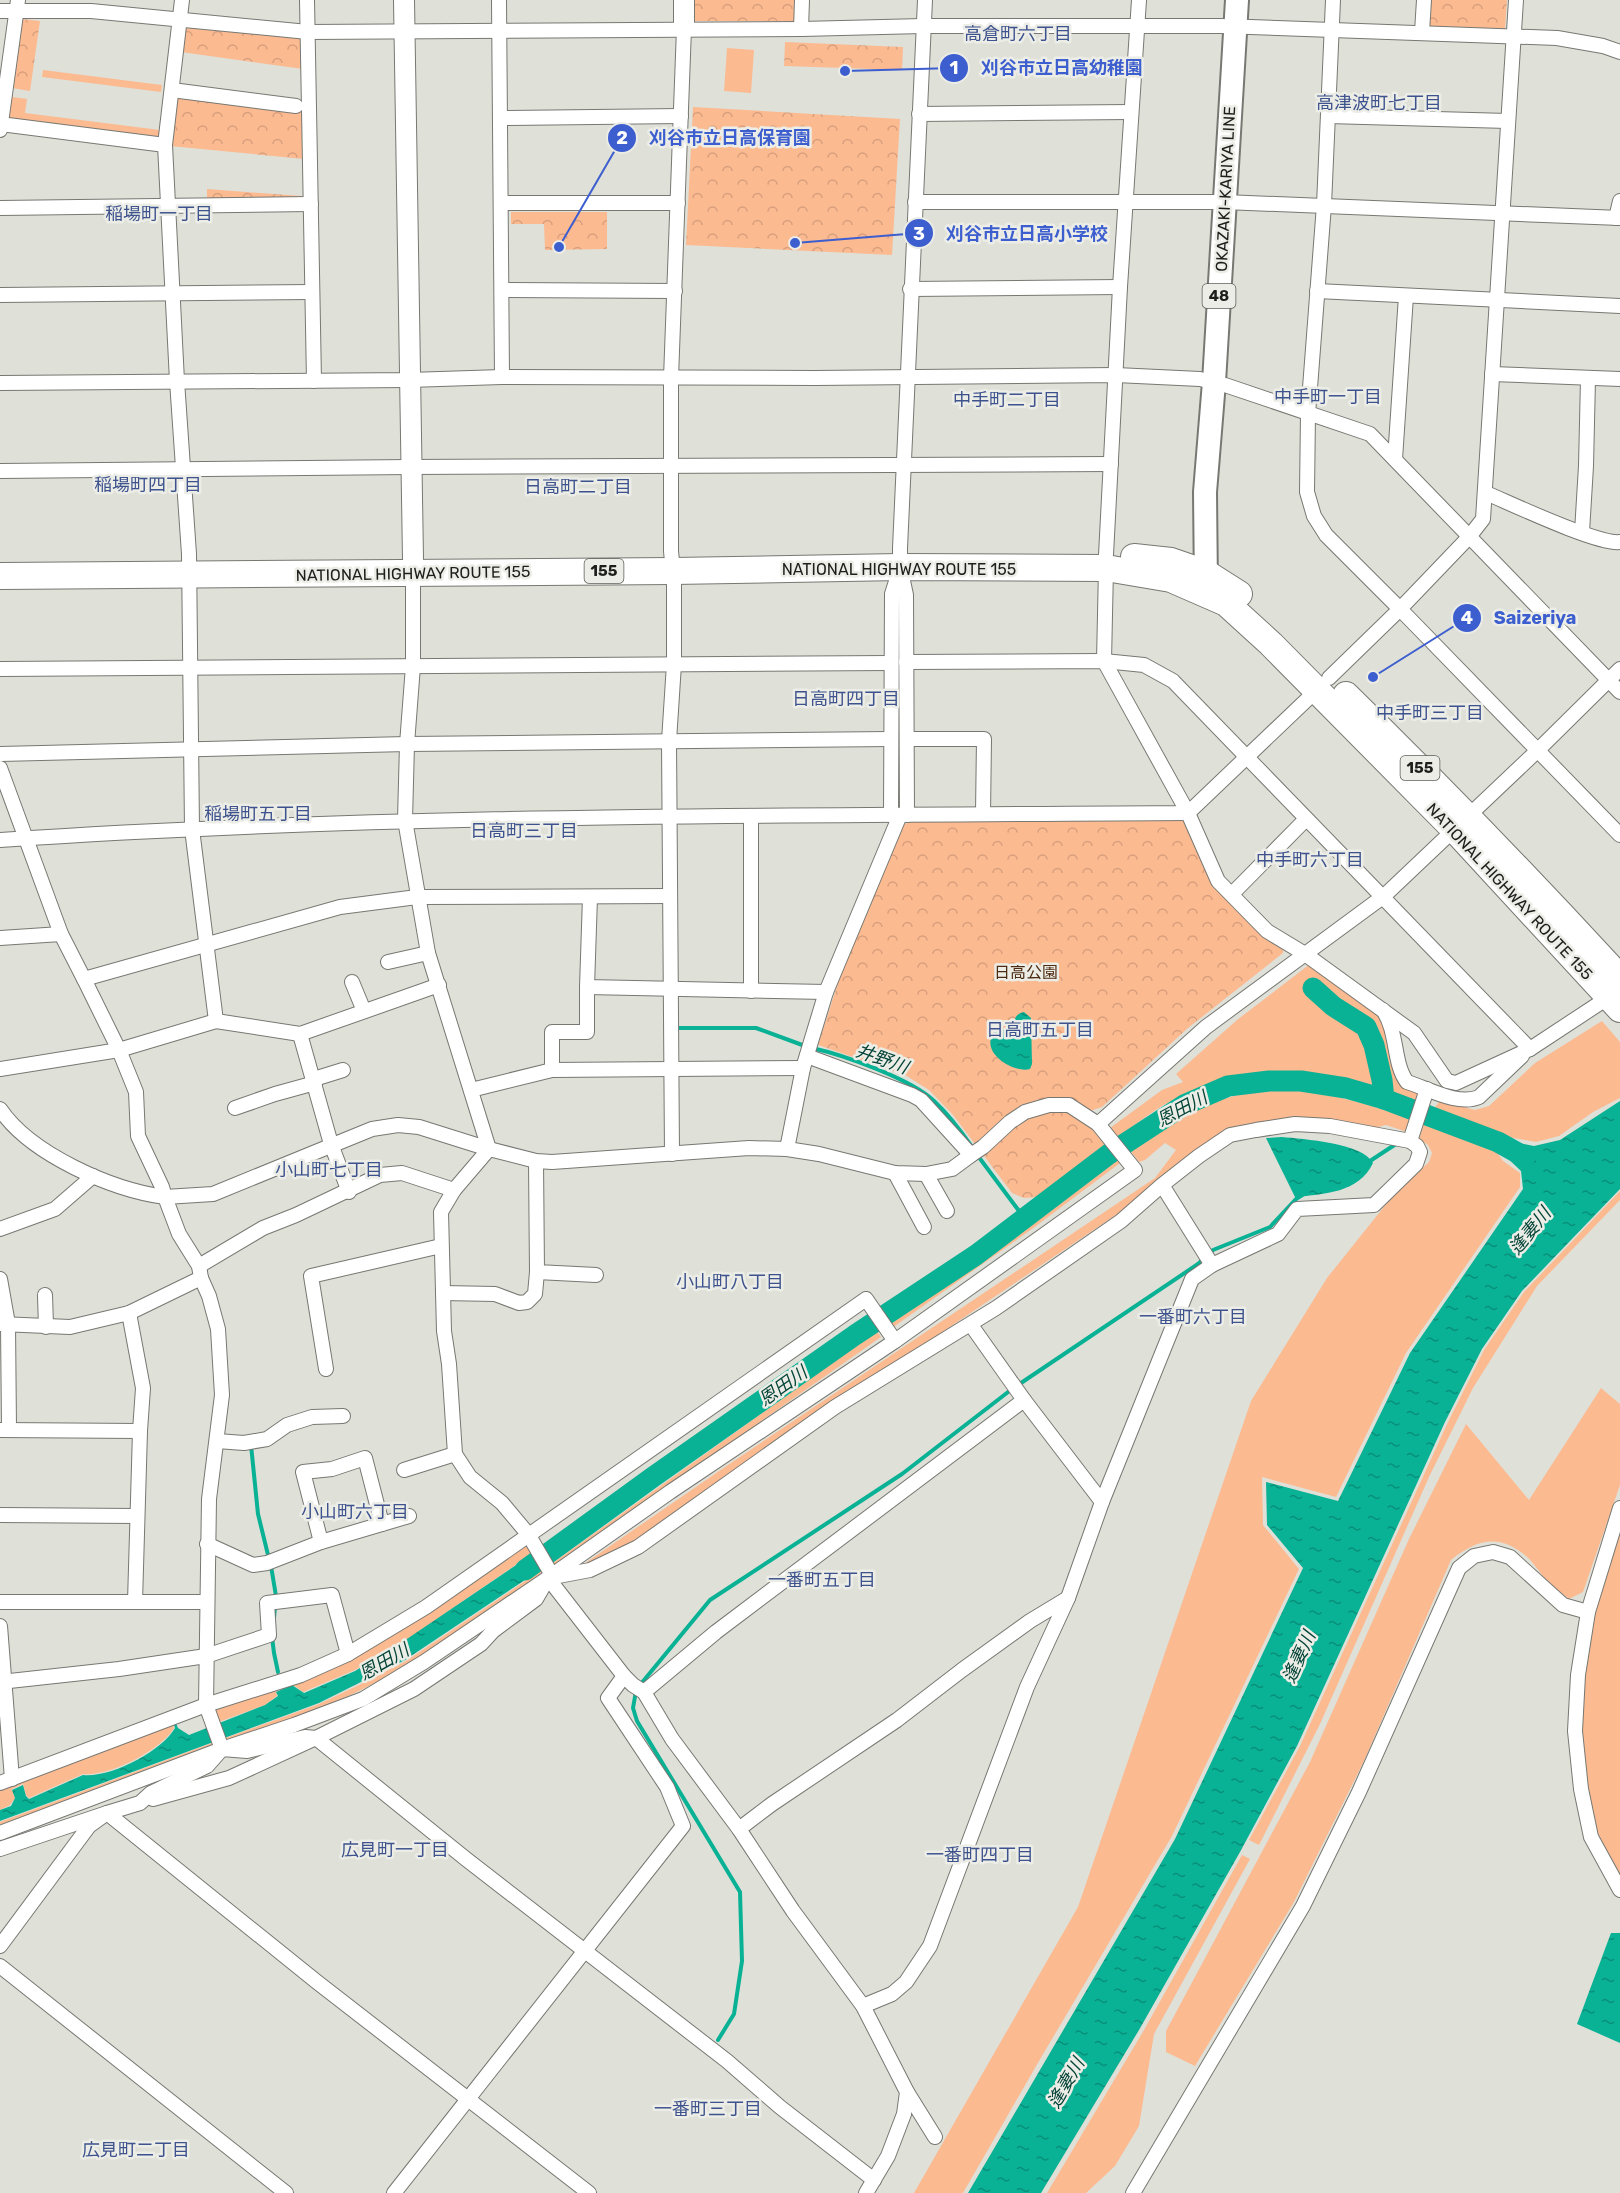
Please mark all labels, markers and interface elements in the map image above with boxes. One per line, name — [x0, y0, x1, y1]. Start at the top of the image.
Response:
district label: 高倉町六丁目 — [964, 23, 1072, 45]
callout: 刈谷市立日高幼稚園 — [939, 50, 1155, 86]
text: 1 — [950, 57, 958, 79]
text: 刈谷市立日高幼稚園 — [981, 57, 1143, 79]
district label: 高津波町七丁目 — [1316, 92, 1442, 114]
street label: OKAZAKI-KARIYA LINE — [1212, 106, 1239, 272]
callout: 刈谷市立日高保育園 — [607, 120, 823, 156]
text: 2 — [616, 127, 628, 149]
text: 刈谷市立日高保育園 — [649, 127, 811, 149]
district label: 稲場町一丁目 — [105, 203, 213, 225]
callout: 刈谷市立日高小学校 — [904, 215, 1120, 251]
text: 3 — [913, 223, 925, 245]
text: 刈谷市立日高小学校 — [946, 223, 1108, 245]
road number: 48 — [1202, 284, 1236, 308]
district label: 中手町一丁目 — [1274, 386, 1382, 408]
district label: 中手町二丁目 — [953, 389, 1061, 411]
district label: 稲場町四丁目 — [94, 474, 202, 496]
district label: 日高町二丁目 — [524, 476, 632, 498]
road number: 155 — [584, 559, 624, 583]
street label: NATIONAL HIGHWAY ROUTE 155 — [782, 560, 1016, 579]
street label: NATIONAL HIGHWAY ROUTE 155 — [296, 562, 530, 585]
callout: Saizeriya — [1452, 600, 1589, 636]
text: 4 — [1461, 607, 1473, 629]
text: Saizeriya — [1494, 607, 1576, 629]
district label: 日高町四丁目 — [792, 688, 900, 710]
district label: 中手町三丁目 — [1376, 702, 1484, 724]
road number: 155 — [1400, 756, 1440, 780]
street label: NATIONAL HIGHWAY ROUTE 155 — [1423, 799, 1597, 984]
district label: 稲場町五丁目 — [204, 803, 312, 825]
district label: 日高町三丁目 — [470, 820, 578, 842]
district label: 中手町六丁目 — [1256, 849, 1364, 871]
park label: 日高公園 — [994, 963, 1058, 982]
district label: 日高町五丁目 — [986, 1019, 1094, 1041]
water label: 井野川 — [853, 1039, 913, 1079]
water label: 恩田川 — [1153, 1086, 1213, 1131]
district label: 小山町七丁目 — [275, 1159, 383, 1181]
water label: 逢妻川 — [1504, 1202, 1557, 1259]
district label: 小山町八丁目 — [676, 1271, 784, 1293]
district label: 一番町六丁目 — [1139, 1306, 1247, 1328]
water label: 恩田川 — [755, 1360, 813, 1410]
district label: 小山町六丁目 — [301, 1501, 409, 1523]
district label: 一番町五丁目 — [768, 1569, 876, 1591]
water label: 逢妻川 — [1278, 1626, 1321, 1686]
water label: 恩田川 — [355, 1638, 415, 1685]
district label: 広見町一丁目 — [341, 1839, 449, 1861]
district label: 一番町四丁目 — [926, 1844, 1034, 1866]
water label: 逢妻川 — [1043, 2052, 1090, 2112]
district label: 一番町三丁目 — [654, 2098, 762, 2120]
district label: 広見町二丁目 — [82, 2139, 190, 2161]

